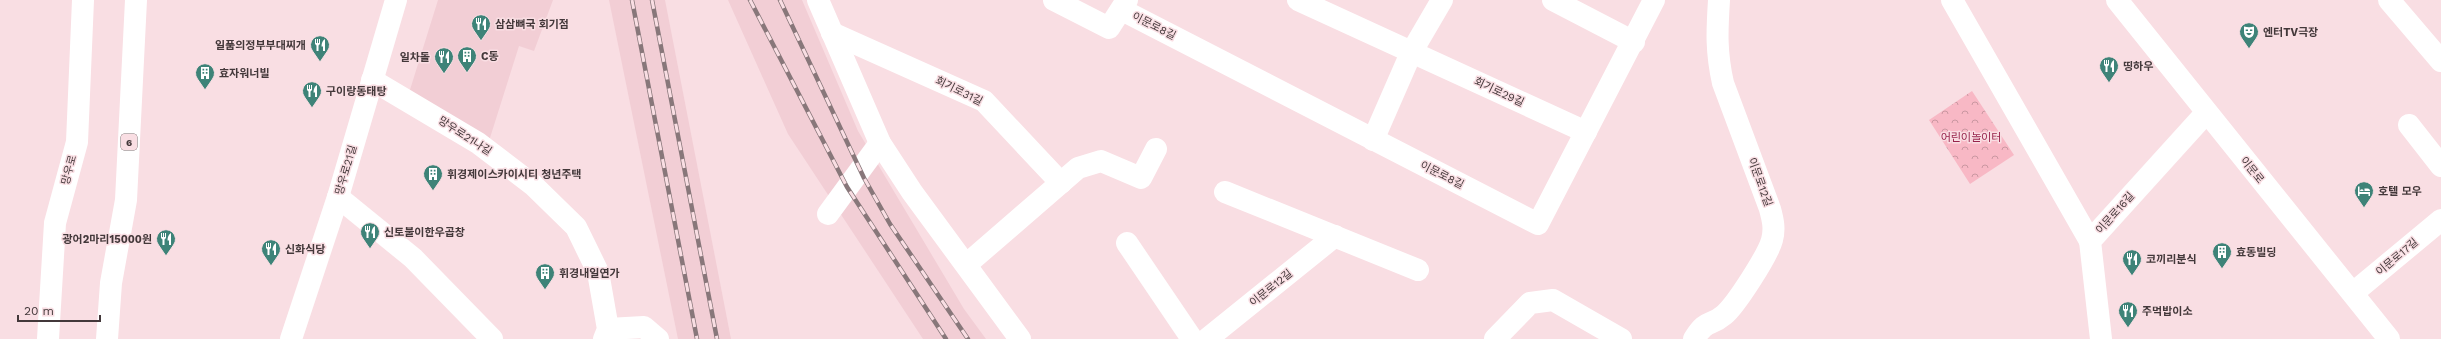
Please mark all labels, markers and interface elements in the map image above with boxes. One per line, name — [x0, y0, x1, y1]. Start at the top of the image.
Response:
street label: 이문로8길 — [1130, 9, 1178, 43]
restaurant icon: 삼삼뼈국 회기점 — [470, 13, 492, 41]
place label: 삼삼뼈국 회기점 — [495, 18, 569, 31]
theatre icon: 엔터TV극장 — [2238, 21, 2260, 49]
place label: 엔터TV극장 — [2263, 26, 2318, 39]
restaurant icon: 일품의정부부대찌개 — [309, 34, 331, 62]
place label: 일품의정부부대찌개 — [215, 39, 306, 52]
building icon: C동 — [456, 45, 478, 73]
restaurant icon: 일차돌 — [433, 46, 455, 74]
place label: C동 — [481, 50, 499, 63]
place label: 일차돌 — [400, 51, 430, 64]
restaurant icon: 띵하우 — [2098, 55, 2120, 83]
place label: 띵하우 — [2123, 60, 2153, 73]
building icon: 효자워너빌 — [194, 62, 216, 90]
place label: 효자워너빌 — [219, 67, 270, 80]
street label: 회기로31길 — [933, 74, 985, 108]
street label: 회기로29길 — [1472, 75, 1526, 109]
restaurant icon: 구이랑동태탕 — [301, 80, 323, 108]
place label: 구이랑동태탕 — [326, 85, 387, 98]
street label: 망우로21나길 — [436, 114, 494, 158]
park label: 어린이놀이터 — [1941, 131, 2001, 144]
road number: 6 — [121, 134, 137, 150]
street label: 망우로21길 — [333, 144, 359, 196]
street label: 망우로 — [59, 154, 79, 186]
street label: 이문로 — [2237, 154, 2267, 186]
street label: 이문로12길 — [1745, 156, 1775, 208]
street label: 이문로8길 — [1418, 158, 1466, 192]
building icon: 휘경제이스카이시티 청년주택 — [422, 163, 444, 191]
place label: 휘경제이스카이시티 청년주택 — [447, 168, 582, 181]
hotel icon: 호텔 모우 — [2353, 180, 2375, 208]
place label: 호텔 모우 — [2378, 185, 2422, 198]
street label: 이문로16길 — [2093, 190, 2137, 236]
restaurant icon: 신토불이한우곱창 — [359, 221, 381, 249]
place label: 신토불이한우곱창 — [384, 226, 465, 239]
restaurant icon: 광어2마리15000원 — [155, 228, 177, 256]
place label: 광어2마리15000원 — [62, 233, 152, 246]
street label: 이문로17길 — [2373, 236, 2421, 278]
restaurant icon: 신화식당 — [260, 238, 282, 266]
building icon: 효동빌딩 — [2211, 241, 2233, 269]
place label: 신화식당 — [285, 243, 325, 256]
place label: 효동빌딩 — [2236, 246, 2276, 259]
restaurant icon: 코끼리분식 — [2121, 248, 2143, 276]
place label: 코끼리분식 — [2146, 253, 2197, 266]
building icon: 휘경내일연가 — [534, 262, 556, 290]
place label: 휘경내일연가 — [559, 267, 620, 280]
street label: 이문로12길 — [1247, 267, 1295, 309]
scale bar — [18, 297, 100, 323]
restaurant icon: 주먹밥이소 — [2117, 300, 2139, 328]
text: 20 m — [24, 304, 54, 318]
place label: 주먹밥이소 — [2142, 305, 2193, 318]

